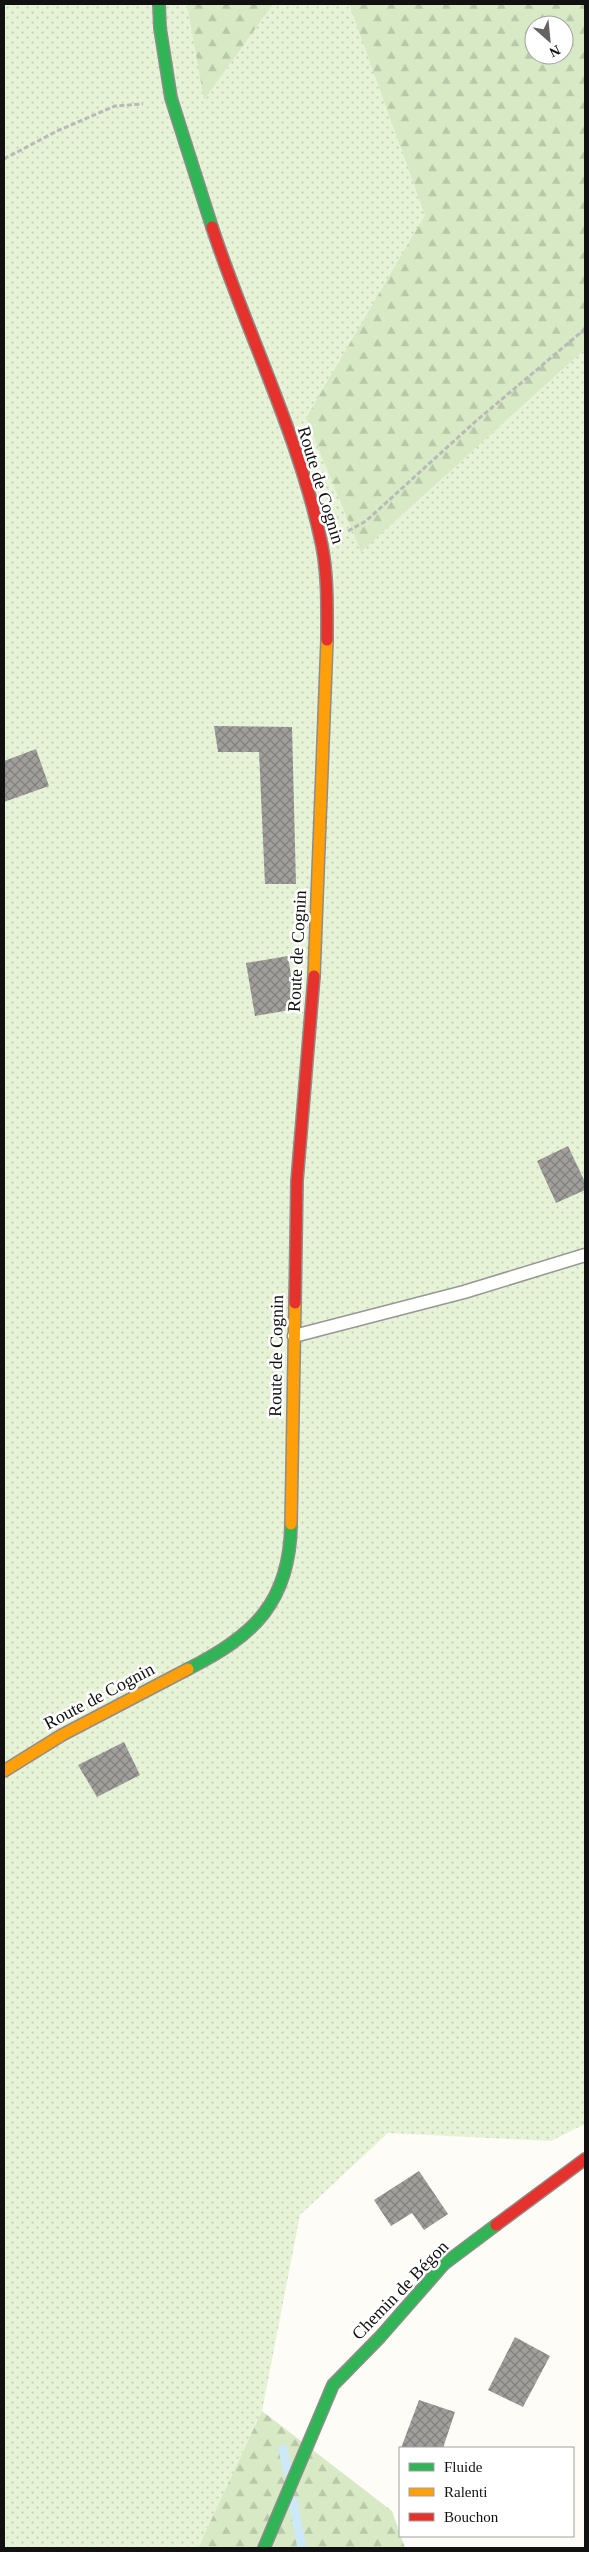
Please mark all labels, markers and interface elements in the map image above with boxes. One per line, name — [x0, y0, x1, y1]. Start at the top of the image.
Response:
north arrow — [524, 15, 574, 65]
text: N — [547, 42, 563, 60]
street label: Route de Cognin — [294, 424, 348, 546]
street label: Route de Cognin — [284, 890, 310, 1012]
street label: Route de Cognin — [265, 1295, 287, 1417]
street label: Route de Cognin — [40, 1659, 158, 1733]
street label: Chemin de Bégon — [348, 2236, 452, 2344]
legend — [399, 2447, 574, 2537]
text: Fluide — [444, 2459, 483, 2475]
text: Ralenti — [444, 2484, 487, 2500]
text: Bouchon — [444, 2509, 499, 2525]

